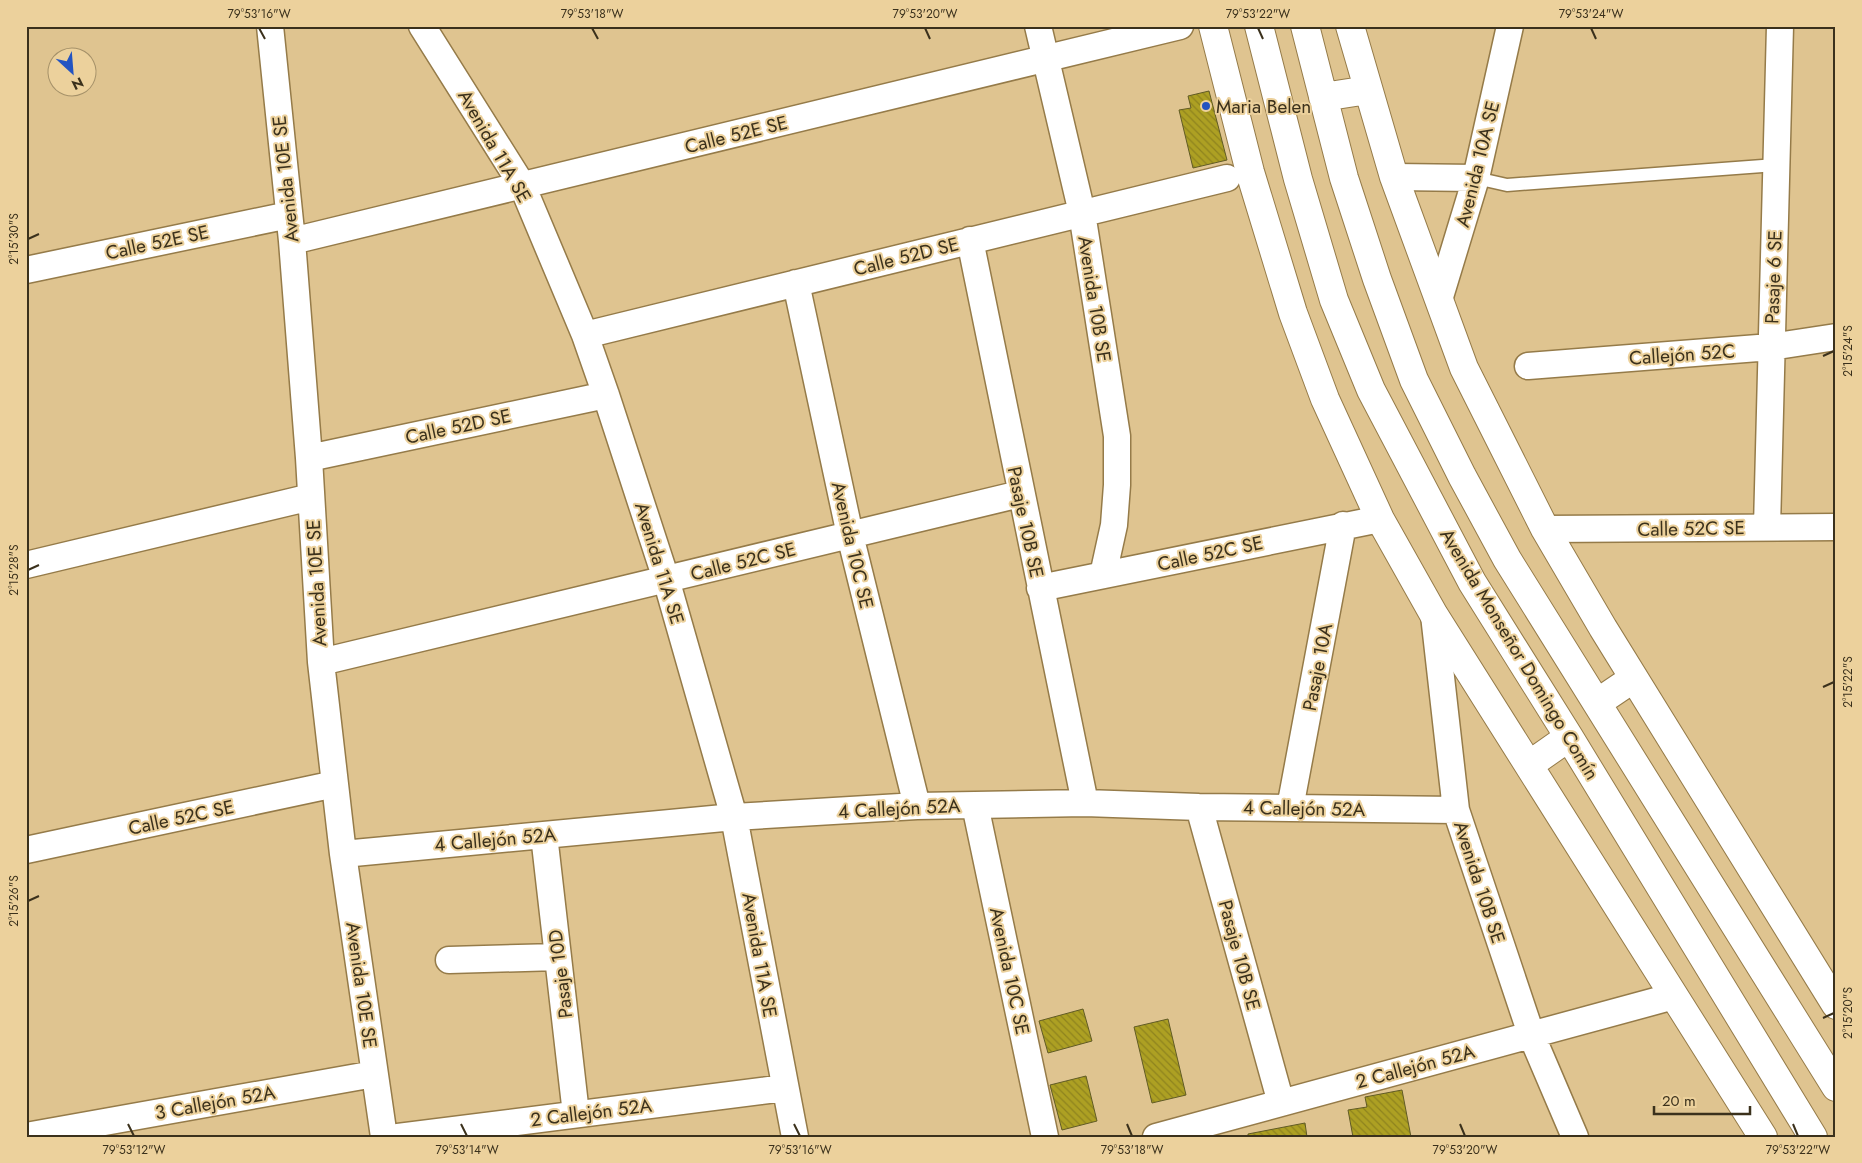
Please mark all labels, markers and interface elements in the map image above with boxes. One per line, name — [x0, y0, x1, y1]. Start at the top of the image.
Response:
text: 79°53'16"W — [227, 5, 291, 23]
text: 79°53'18"W — [561, 5, 623, 23]
text: 79°53'20"W — [893, 5, 958, 23]
text: 79°53'22"W — [1226, 5, 1290, 23]
text: 79°53'24"W — [1559, 5, 1623, 23]
north arrow — [48, 48, 98, 98]
text: N — [68, 72, 87, 95]
street label: Avenida 11A SE — [451, 85, 538, 208]
place label: Maria Belen — [1216, 93, 1311, 120]
street label: Avenida 10A SE — [1449, 98, 1506, 230]
marker: Maria Belen — [1200, 100, 1212, 112]
street label: Calle 52E SE — [682, 109, 790, 160]
street label: Avenida 10E SE — [265, 114, 306, 244]
text: 2°15'30"S — [5, 213, 23, 265]
street label: Calle 52E SE — [103, 218, 211, 267]
street label: Calle 52D SE — [851, 230, 961, 283]
street label: Pasaje 6 SE — [1758, 230, 1789, 324]
street label: Avenida 10B SE — [1071, 234, 1118, 364]
text: 2°15'24"S — [1839, 325, 1857, 377]
street label: Callejón 52C — [1628, 337, 1736, 372]
street label: Calle 52D SE — [403, 402, 513, 451]
street label: Pasaje 10B SE — [1001, 464, 1050, 580]
street label: Avenida 10C SE — [825, 479, 880, 611]
street label: Avenida 11A SE — [628, 499, 691, 627]
street label: Calle 52C SE — [1637, 514, 1745, 543]
street label: Avenida 10E SE — [300, 519, 333, 647]
street label: Avenida Monseñor Domingo Comín — [1434, 524, 1606, 785]
street label: Calle 52C SE — [1155, 529, 1265, 578]
street label: Calle 52C SE — [688, 535, 799, 588]
text: 2°15'28"S — [5, 544, 23, 596]
street label: Pasaje 10A — [1296, 621, 1339, 713]
text: 2°15'22"S — [1839, 656, 1857, 708]
street label: 4 Callejón 52A — [837, 792, 961, 825]
street label: Calle 52C SE — [126, 793, 236, 842]
street label: 4 Callejón 52A — [1243, 794, 1366, 823]
street label: Avenida 10B SE — [1447, 818, 1512, 947]
street label: 4 Callejón 52A — [433, 821, 558, 858]
text: 2°15'26"S — [5, 875, 23, 927]
street label: Avenida 11A SE — [735, 891, 784, 1020]
street label: Pasaje 10B SE — [1212, 897, 1267, 1013]
street label: Avenida 10C SE — [983, 905, 1036, 1037]
street label: Avenida 10E SE — [339, 920, 384, 1050]
street label: Pasaje 10D — [542, 928, 579, 1020]
text: 2°15'20"S — [1839, 987, 1857, 1039]
street label: 2 Callejón 52A — [1353, 1038, 1478, 1095]
street label: 3 Callejón 52A — [153, 1079, 278, 1126]
scale bar — [1654, 1083, 1751, 1115]
text: 20 m — [1662, 1090, 1696, 1112]
street label: 2 Callejón 52A — [529, 1092, 654, 1133]
text: 79°53'12"W — [103, 1141, 166, 1159]
text: 79°53'14"W — [435, 1141, 499, 1159]
text: 79°53'16"W — [768, 1141, 832, 1159]
text: 79°53'18"W — [1101, 1141, 1163, 1159]
text: 79°53'20"W — [1433, 1141, 1498, 1159]
text: 79°53'22"W — [1766, 1141, 1830, 1159]

